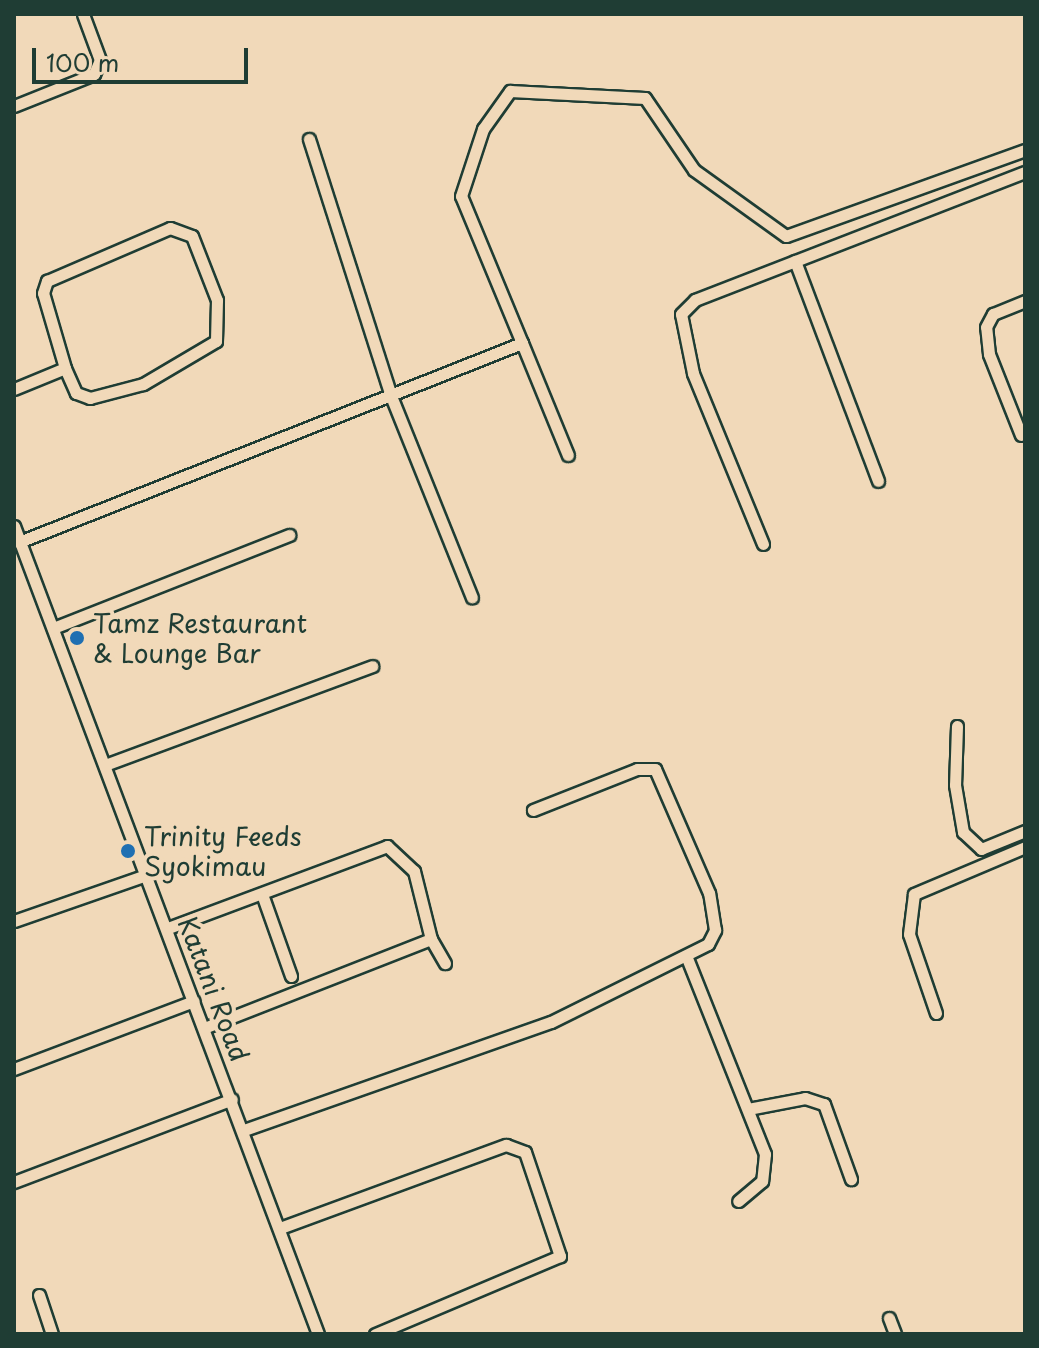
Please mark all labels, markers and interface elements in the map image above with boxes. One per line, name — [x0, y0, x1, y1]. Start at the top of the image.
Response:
scale bar — [36, 32, 252, 82]
text: 100 m — [46, 44, 119, 80]
place label: Tamz Restaurant & Lounge Bar — [93, 607, 307, 668]
marker: Tamz Restaurant & Lounge Bar — [68, 629, 86, 647]
place label: Trinity Feeds Syokimau — [144, 820, 302, 882]
marker: Trinity Feeds Syokimau — [119, 842, 137, 860]
street label: Katani Road — [172, 912, 256, 1066]

